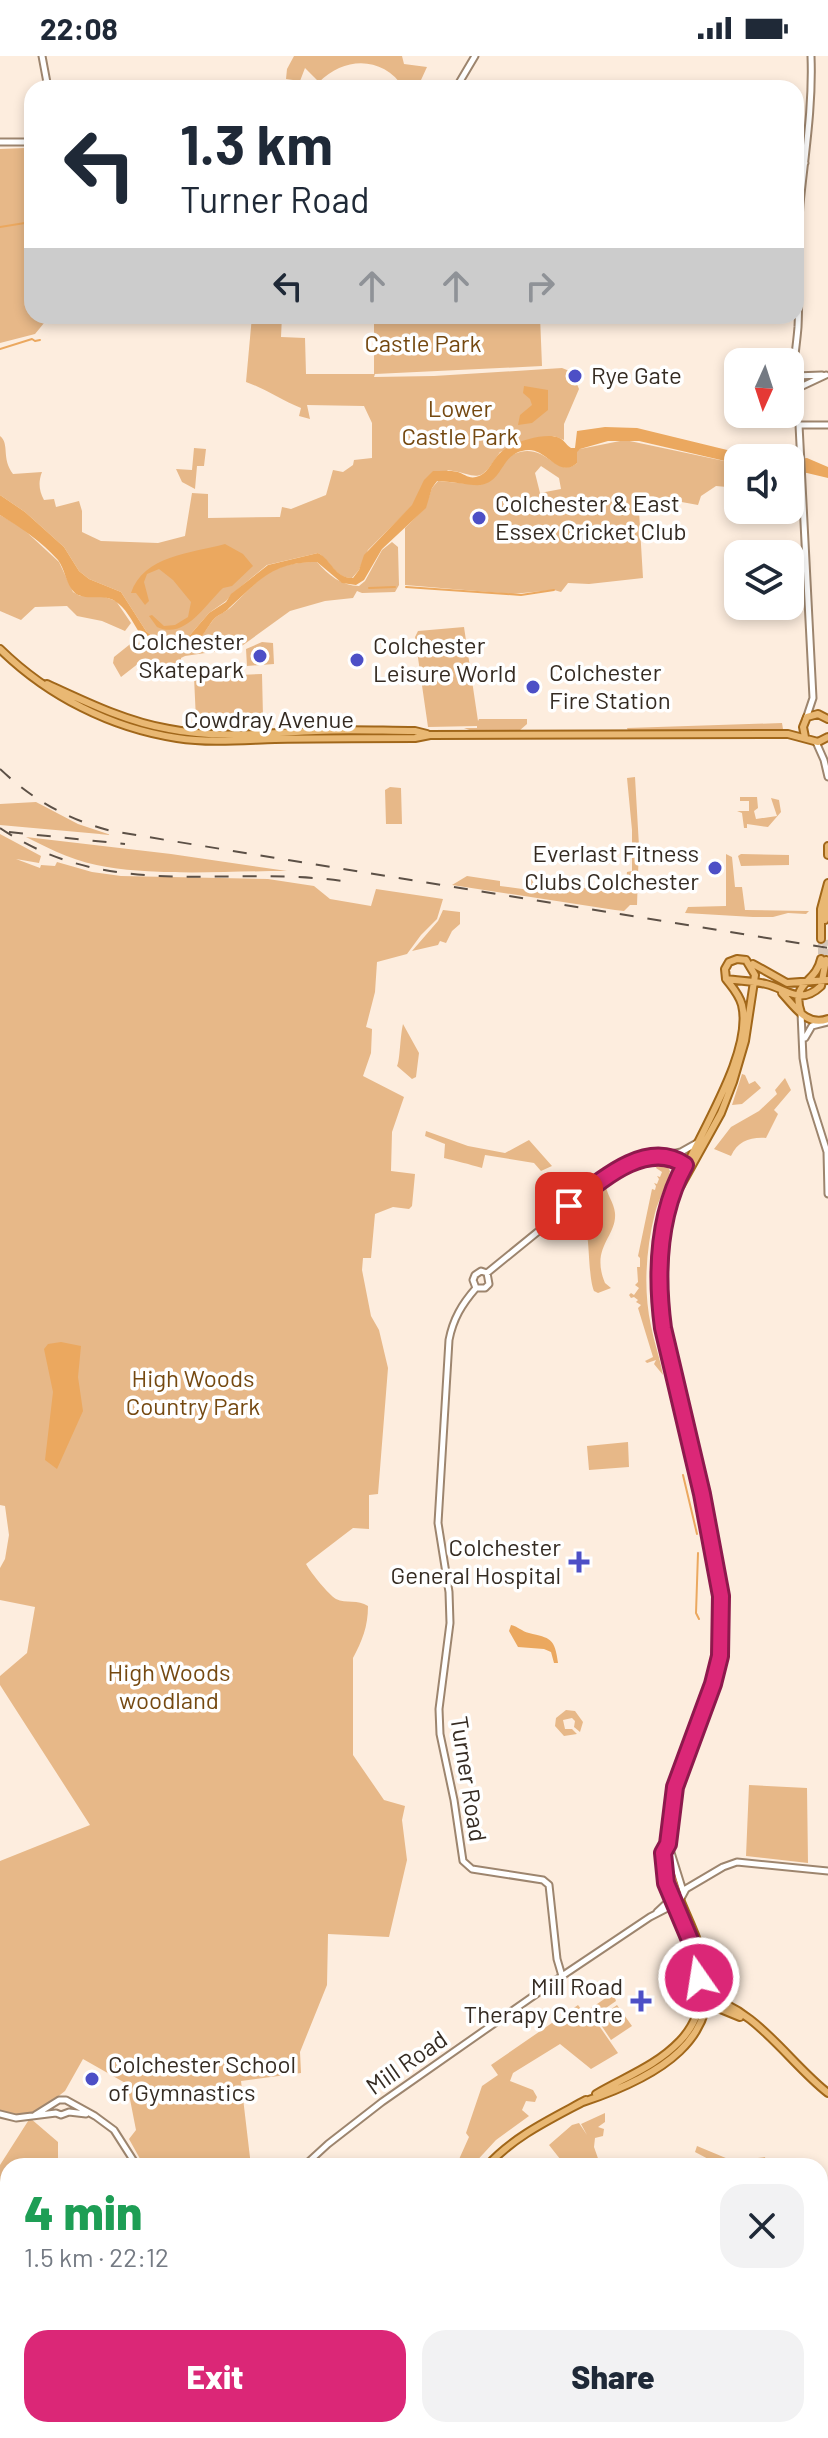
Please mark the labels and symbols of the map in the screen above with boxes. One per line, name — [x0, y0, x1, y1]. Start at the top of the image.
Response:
park label: Castle Park — [364, 328, 482, 357]
north arrow — [724, 348, 804, 428]
place label: Rye Gate — [591, 360, 682, 389]
marker: Rye Gate — [566, 367, 584, 385]
park label: Lower Castle Park — [401, 393, 519, 450]
place label: Colchester & East Essex Cricket Club — [495, 488, 687, 545]
marker: Colchester & East Essex Cricket Club — [470, 509, 488, 527]
place label: Colchester Skatepark — [132, 626, 244, 683]
place label: Colchester Leisure World — [373, 630, 517, 687]
marker: Colchester Skatepark — [251, 647, 269, 665]
marker: Colchester Leisure World — [348, 651, 366, 669]
place label: Colchester Fire Station — [549, 657, 671, 714]
marker: Colchester Fire Station — [524, 678, 542, 696]
street label: Cowdray Avenue — [184, 704, 354, 733]
place label: Everlast Fitness Clubs Colchester — [524, 838, 699, 895]
marker: Everlast Fitness Clubs Colchester — [706, 859, 724, 877]
pin — [535, 1172, 603, 1240]
park label: High Woods Country Park — [126, 1363, 260, 1420]
place label: Colchester General Hospital — [390, 1532, 561, 1589]
marker: Colchester General Hospital — [568, 1551, 590, 1573]
park label: High Woods woodland — [107, 1657, 231, 1714]
street label: Turner Road — [445, 1714, 494, 1843]
position arrow — [657, 1936, 741, 2020]
place label: Mill Road Therapy Centre — [464, 1971, 623, 2028]
marker: Mill Road Therapy Centre — [630, 1990, 652, 2012]
street label: Mill Road — [360, 2023, 452, 2100]
place label: Colchester School of Gymnastics — [108, 2049, 296, 2106]
marker: Colchester School of Gymnastics — [83, 2070, 101, 2088]

